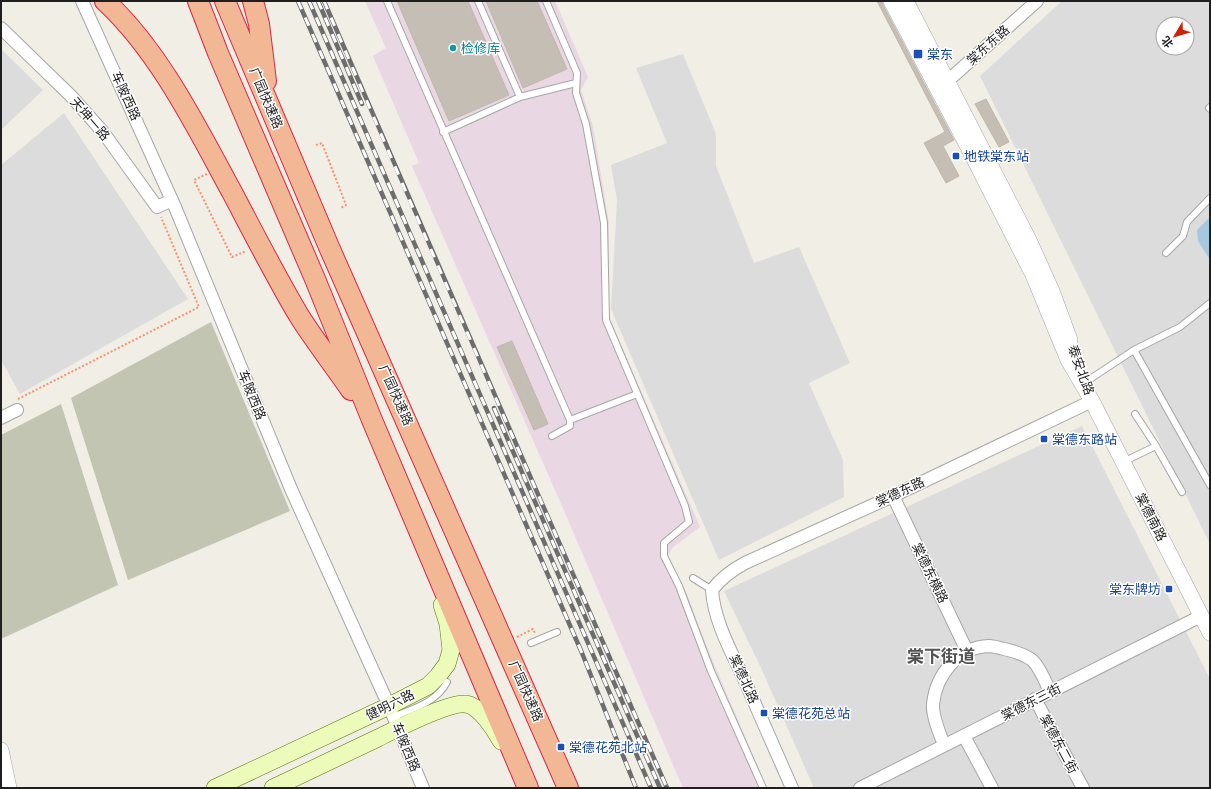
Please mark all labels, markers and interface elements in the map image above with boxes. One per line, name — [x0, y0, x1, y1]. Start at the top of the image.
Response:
north arrow — [1155, 16, 1195, 56]
street label: 棠东东路 — [963, 21, 1013, 69]
text: 北 — [1158, 34, 1176, 51]
place label: 检修库 — [461, 40, 500, 57]
marker: 检修库 — [448, 43, 458, 53]
place label: 棠东 — [927, 46, 953, 63]
marker: 棠东 — [912, 48, 924, 60]
street label: 广园快速路 — [245, 65, 287, 131]
street label: 车陂西路 — [108, 69, 144, 123]
street label: 天坤一路 — [67, 94, 113, 144]
place label: 地铁棠东站 — [964, 148, 1029, 165]
marker: 地铁棠东站 — [951, 151, 961, 161]
street label: 泰安北路 — [1064, 343, 1098, 397]
street label: 广园快速路 — [375, 362, 417, 428]
street label: 车陂西路 — [234, 368, 270, 422]
place label: 棠德东路站 — [1052, 431, 1117, 448]
marker: 棠德东路站 — [1039, 434, 1049, 444]
street label: 棠德东路 — [873, 473, 927, 511]
street label: 棠德南路 — [1132, 490, 1170, 544]
street label: 棠德东横路 — [908, 540, 952, 606]
place label: 棠东牌坊 — [1109, 581, 1161, 598]
marker: 棠东牌坊 — [1164, 584, 1174, 594]
district label: 棠下街道 — [907, 645, 975, 667]
street label: 棠德北路 — [726, 652, 762, 706]
street label: 广园快速路 — [505, 658, 547, 724]
street label: 棠德东三街 — [998, 680, 1064, 724]
street label: 健明六路 — [363, 686, 417, 724]
place label: 棠德花苑总站 — [772, 705, 850, 722]
marker: 棠德花苑总站 — [759, 708, 769, 718]
street label: 棠德东二街 — [1036, 711, 1082, 777]
street label: 车陂西路 — [388, 720, 424, 774]
place label: 棠德花苑北站 — [569, 739, 647, 756]
marker: 棠德花苑北站 — [556, 742, 566, 752]

